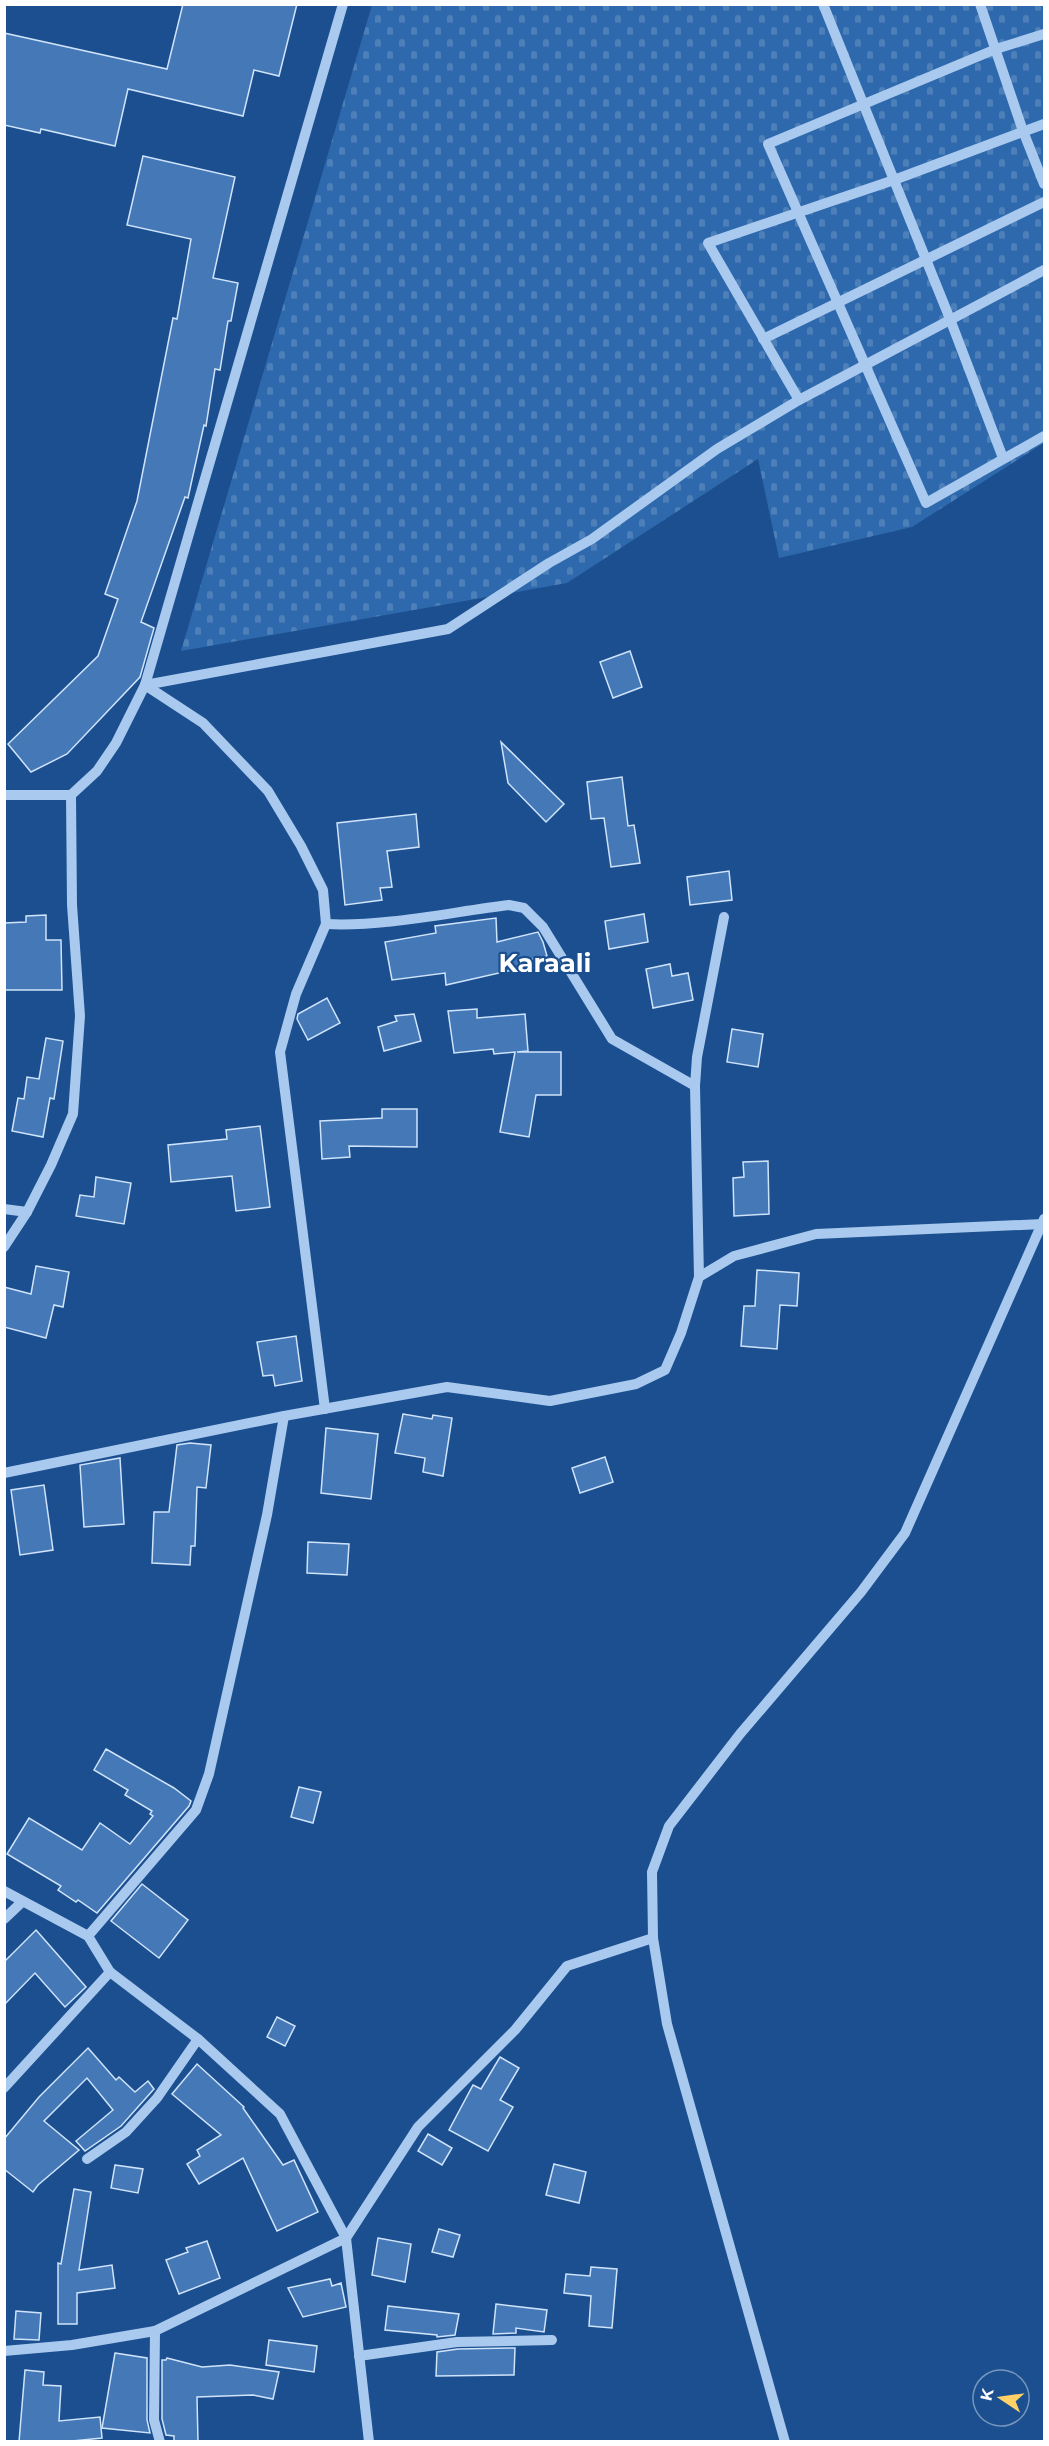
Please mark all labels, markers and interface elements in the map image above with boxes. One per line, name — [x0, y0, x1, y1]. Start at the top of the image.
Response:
district label: Karaali — [499, 947, 591, 979]
north arrow — [971, 2368, 1031, 2428]
text: K — [976, 2386, 998, 2403]

